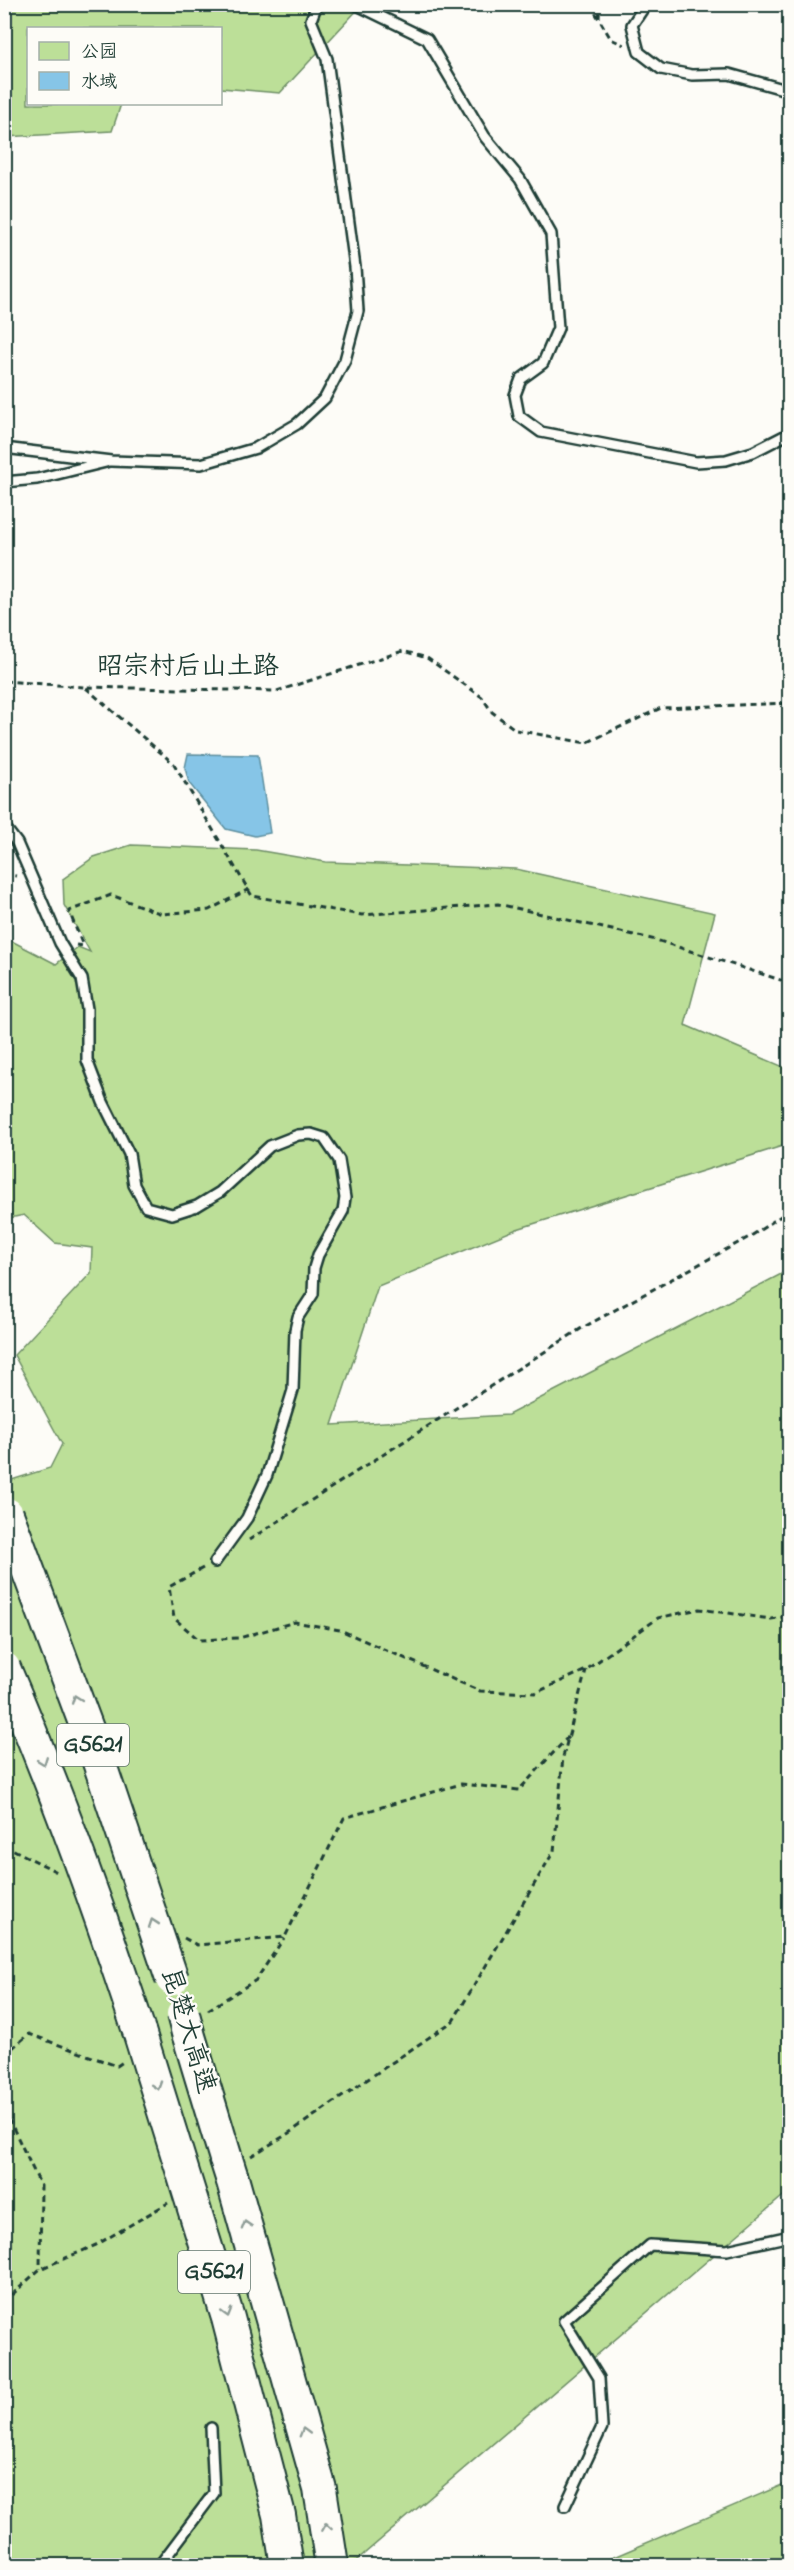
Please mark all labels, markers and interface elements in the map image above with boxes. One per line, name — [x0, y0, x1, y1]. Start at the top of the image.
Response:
legend — [27, 27, 222, 105]
text: 公园 — [81, 40, 117, 66]
text: 水域 — [81, 70, 117, 96]
street label: 昭宗村后山土路 — [97, 649, 279, 687]
one-way arrow — [70, 1694, 83, 1705]
road number: G5621 — [57, 1724, 129, 1766]
one-way arrow — [36, 1755, 49, 1765]
one-way arrow — [148, 1918, 160, 1929]
street label: 昆楚大高速 — [150, 1963, 224, 2099]
one-way arrow — [149, 2080, 162, 2091]
one-way arrow — [241, 2220, 253, 2230]
road number: G5621 — [178, 2251, 250, 2293]
one-way arrow — [220, 2307, 232, 2318]
one-way arrow — [299, 2428, 311, 2438]
one-way arrow — [320, 2522, 332, 2532]

